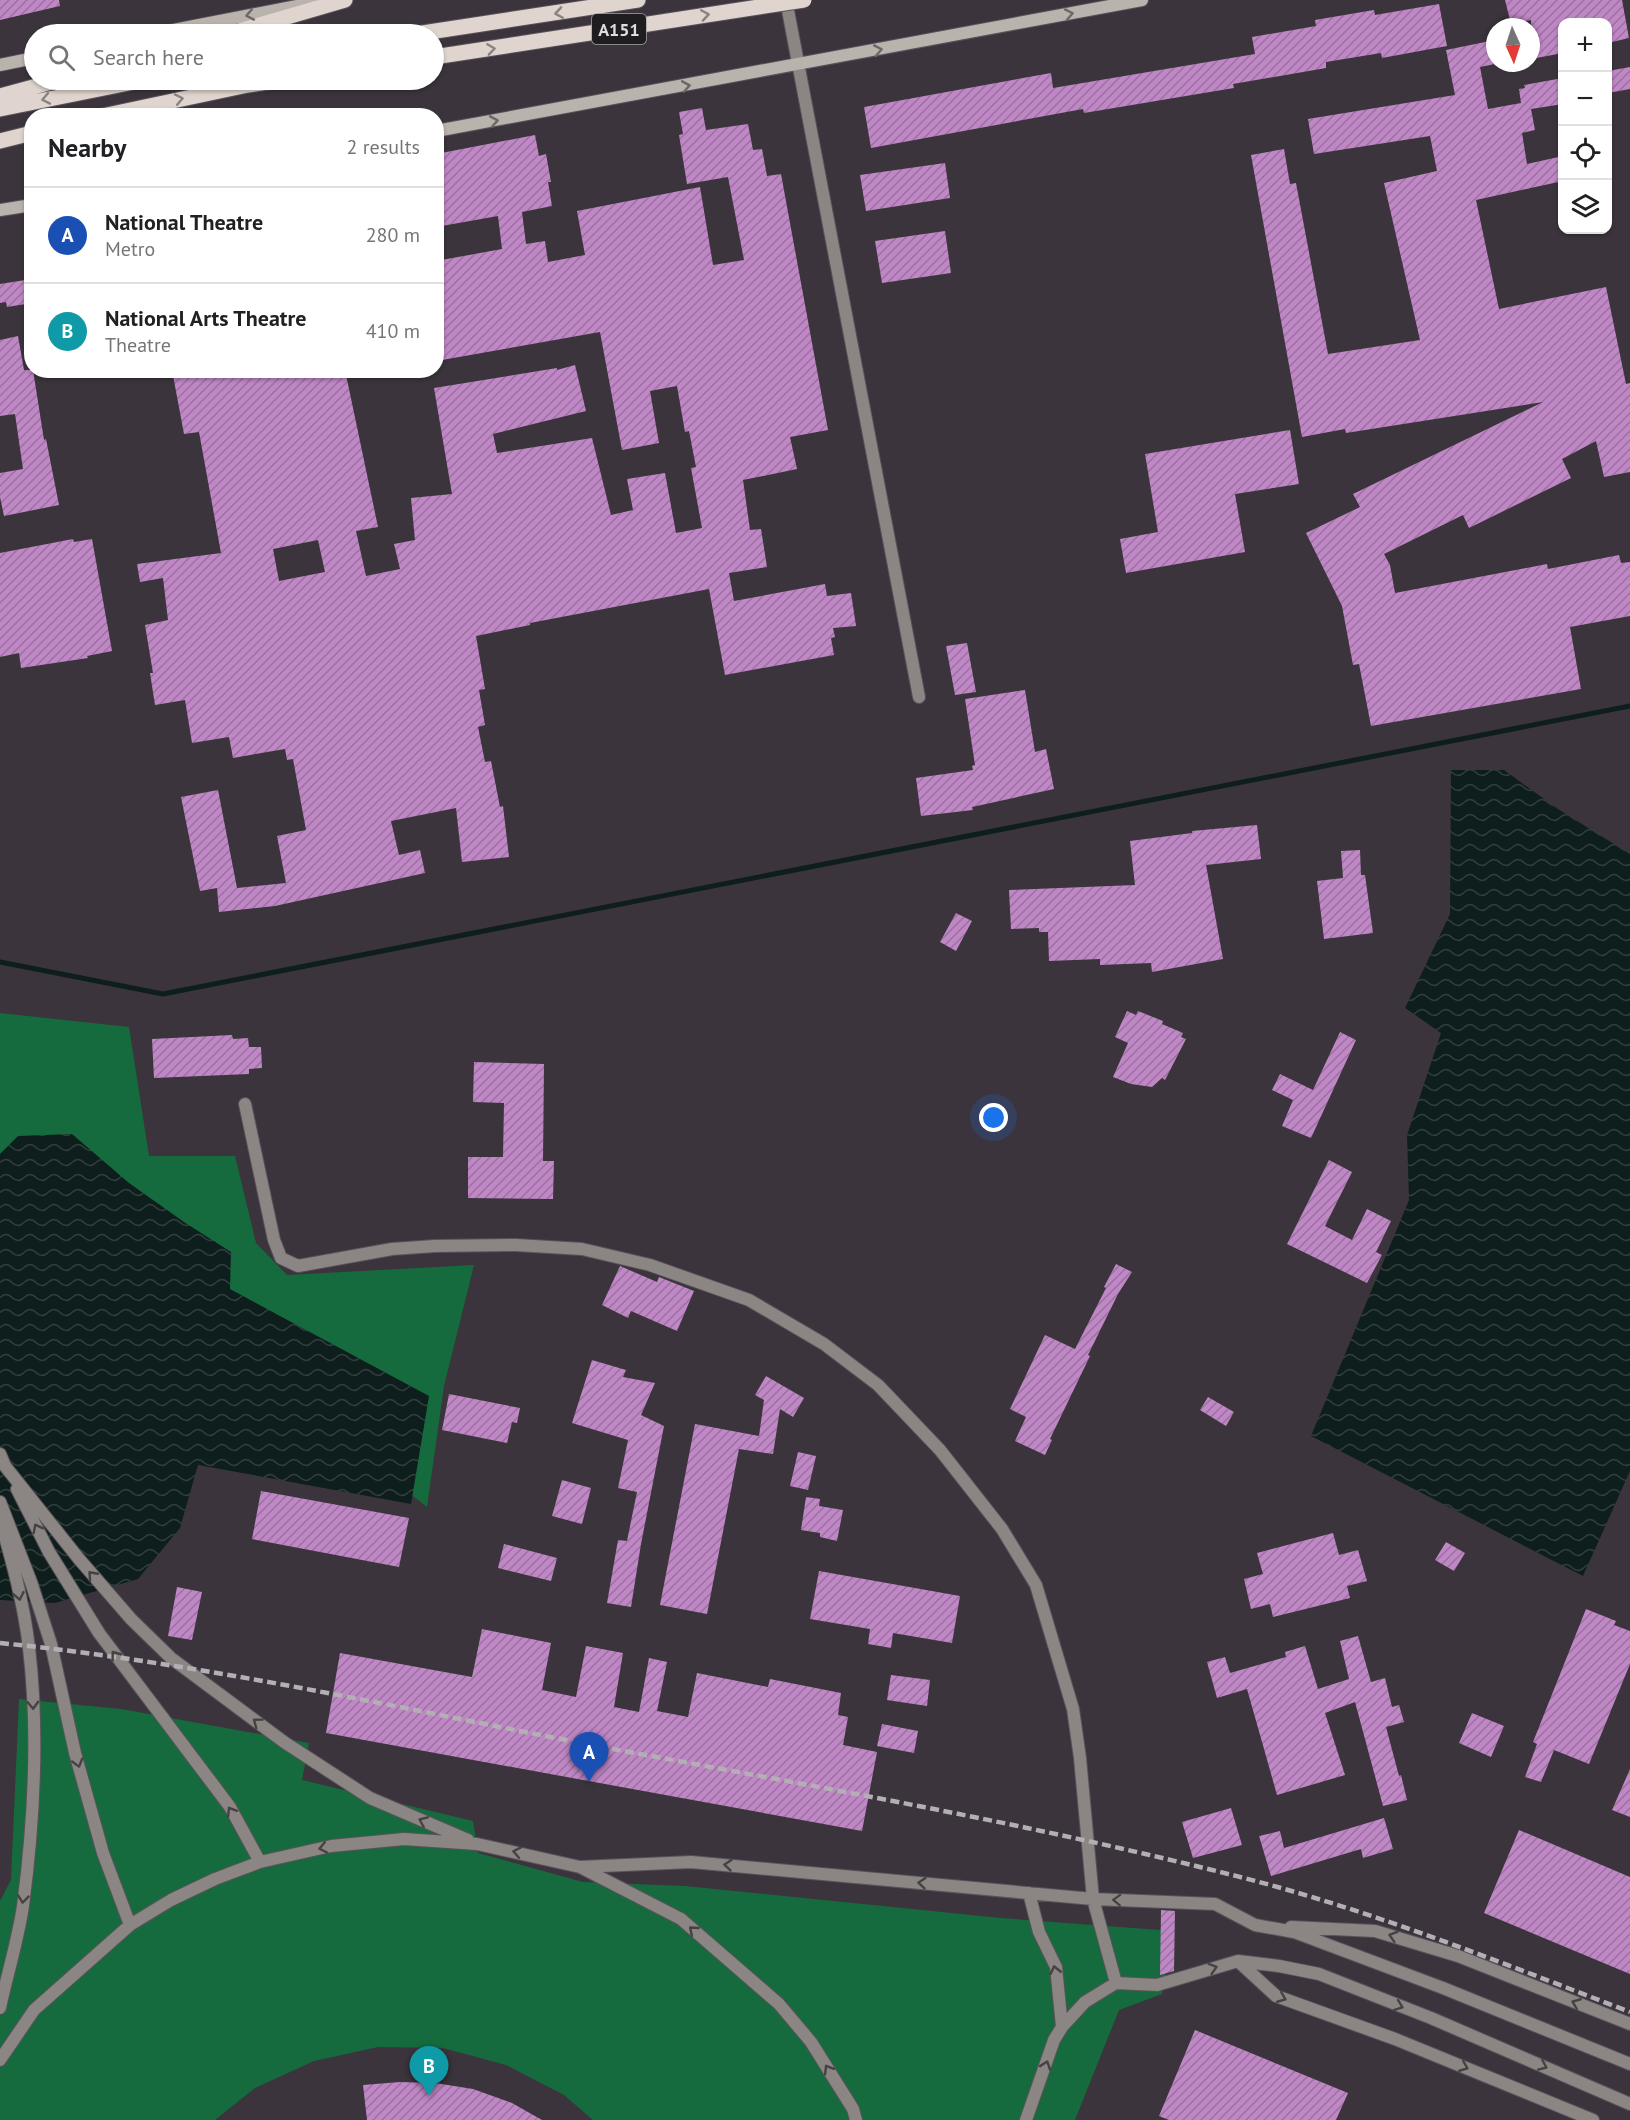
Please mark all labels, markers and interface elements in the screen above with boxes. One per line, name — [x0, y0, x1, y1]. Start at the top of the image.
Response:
one-way arrow — [555, 6, 564, 18]
one-way arrow — [245, 8, 255, 21]
one-way arrow — [1064, 8, 1074, 21]
one-way arrow — [700, 10, 709, 22]
road number: A151 — [592, 14, 646, 44]
north arrow — [1486, 18, 1540, 72]
map controls — [1558, 18, 1612, 234]
button: + — [1558, 18, 1612, 72]
search box — [24, 24, 444, 90]
icon: search — [45, 41, 78, 74]
text: Search here — [93, 43, 204, 71]
one-way arrow — [487, 43, 496, 55]
one-way arrow — [872, 44, 882, 57]
button: − — [1558, 72, 1612, 126]
one-way arrow — [681, 80, 691, 93]
one-way arrow — [41, 92, 51, 105]
one-way arrow — [174, 93, 184, 106]
one-way arrow — [489, 115, 499, 128]
button: locate — [1558, 126, 1612, 180]
text: Nearby — [48, 131, 126, 164]
text: 2 results — [347, 134, 420, 160]
button: layers — [1558, 180, 1612, 234]
text: National Theatre — [105, 208, 263, 236]
text: A — [61, 222, 74, 248]
text: 280 m — [366, 222, 420, 248]
text: Metro — [105, 236, 155, 262]
text: National Arts Theatre — [105, 304, 306, 332]
text: B — [62, 318, 73, 344]
text: 410 m — [366, 318, 420, 344]
text: Theatre — [105, 332, 171, 358]
your location — [979, 1103, 1008, 1132]
one-way arrow — [33, 1524, 44, 1535]
one-way arrow — [88, 1571, 99, 1582]
one-way arrow — [12, 1591, 25, 1601]
one-way arrow — [111, 1650, 122, 1661]
one-way arrow — [26, 1700, 39, 1709]
one-way arrow — [252, 1718, 263, 1729]
pin: A — [570, 1732, 608, 1782]
one-way arrow — [71, 1757, 83, 1768]
one-way arrow — [227, 1807, 239, 1817]
one-way arrow — [419, 1816, 430, 1828]
one-way arrow — [318, 1840, 328, 1853]
one-way arrow — [512, 1846, 522, 1859]
one-way arrow — [724, 1859, 733, 1872]
one-way arrow — [918, 1877, 927, 1890]
one-way arrow — [1112, 1893, 1121, 1906]
one-way arrow — [17, 1894, 30, 1904]
one-way arrow — [689, 1926, 700, 1937]
one-way arrow — [1388, 1931, 1399, 1943]
one-way arrow — [1207, 1963, 1218, 1975]
one-way arrow — [1049, 1965, 1062, 1975]
one-way arrow — [1277, 1990, 1287, 2003]
one-way arrow — [1571, 1997, 1581, 2010]
one-way arrow — [1394, 1998, 1404, 2011]
pin: B — [410, 2046, 448, 2096]
one-way arrow — [1536, 2059, 1547, 2071]
one-way arrow — [1038, 2060, 1051, 2071]
one-way arrow — [1458, 2060, 1469, 2072]
one-way arrow — [823, 2065, 835, 2075]

